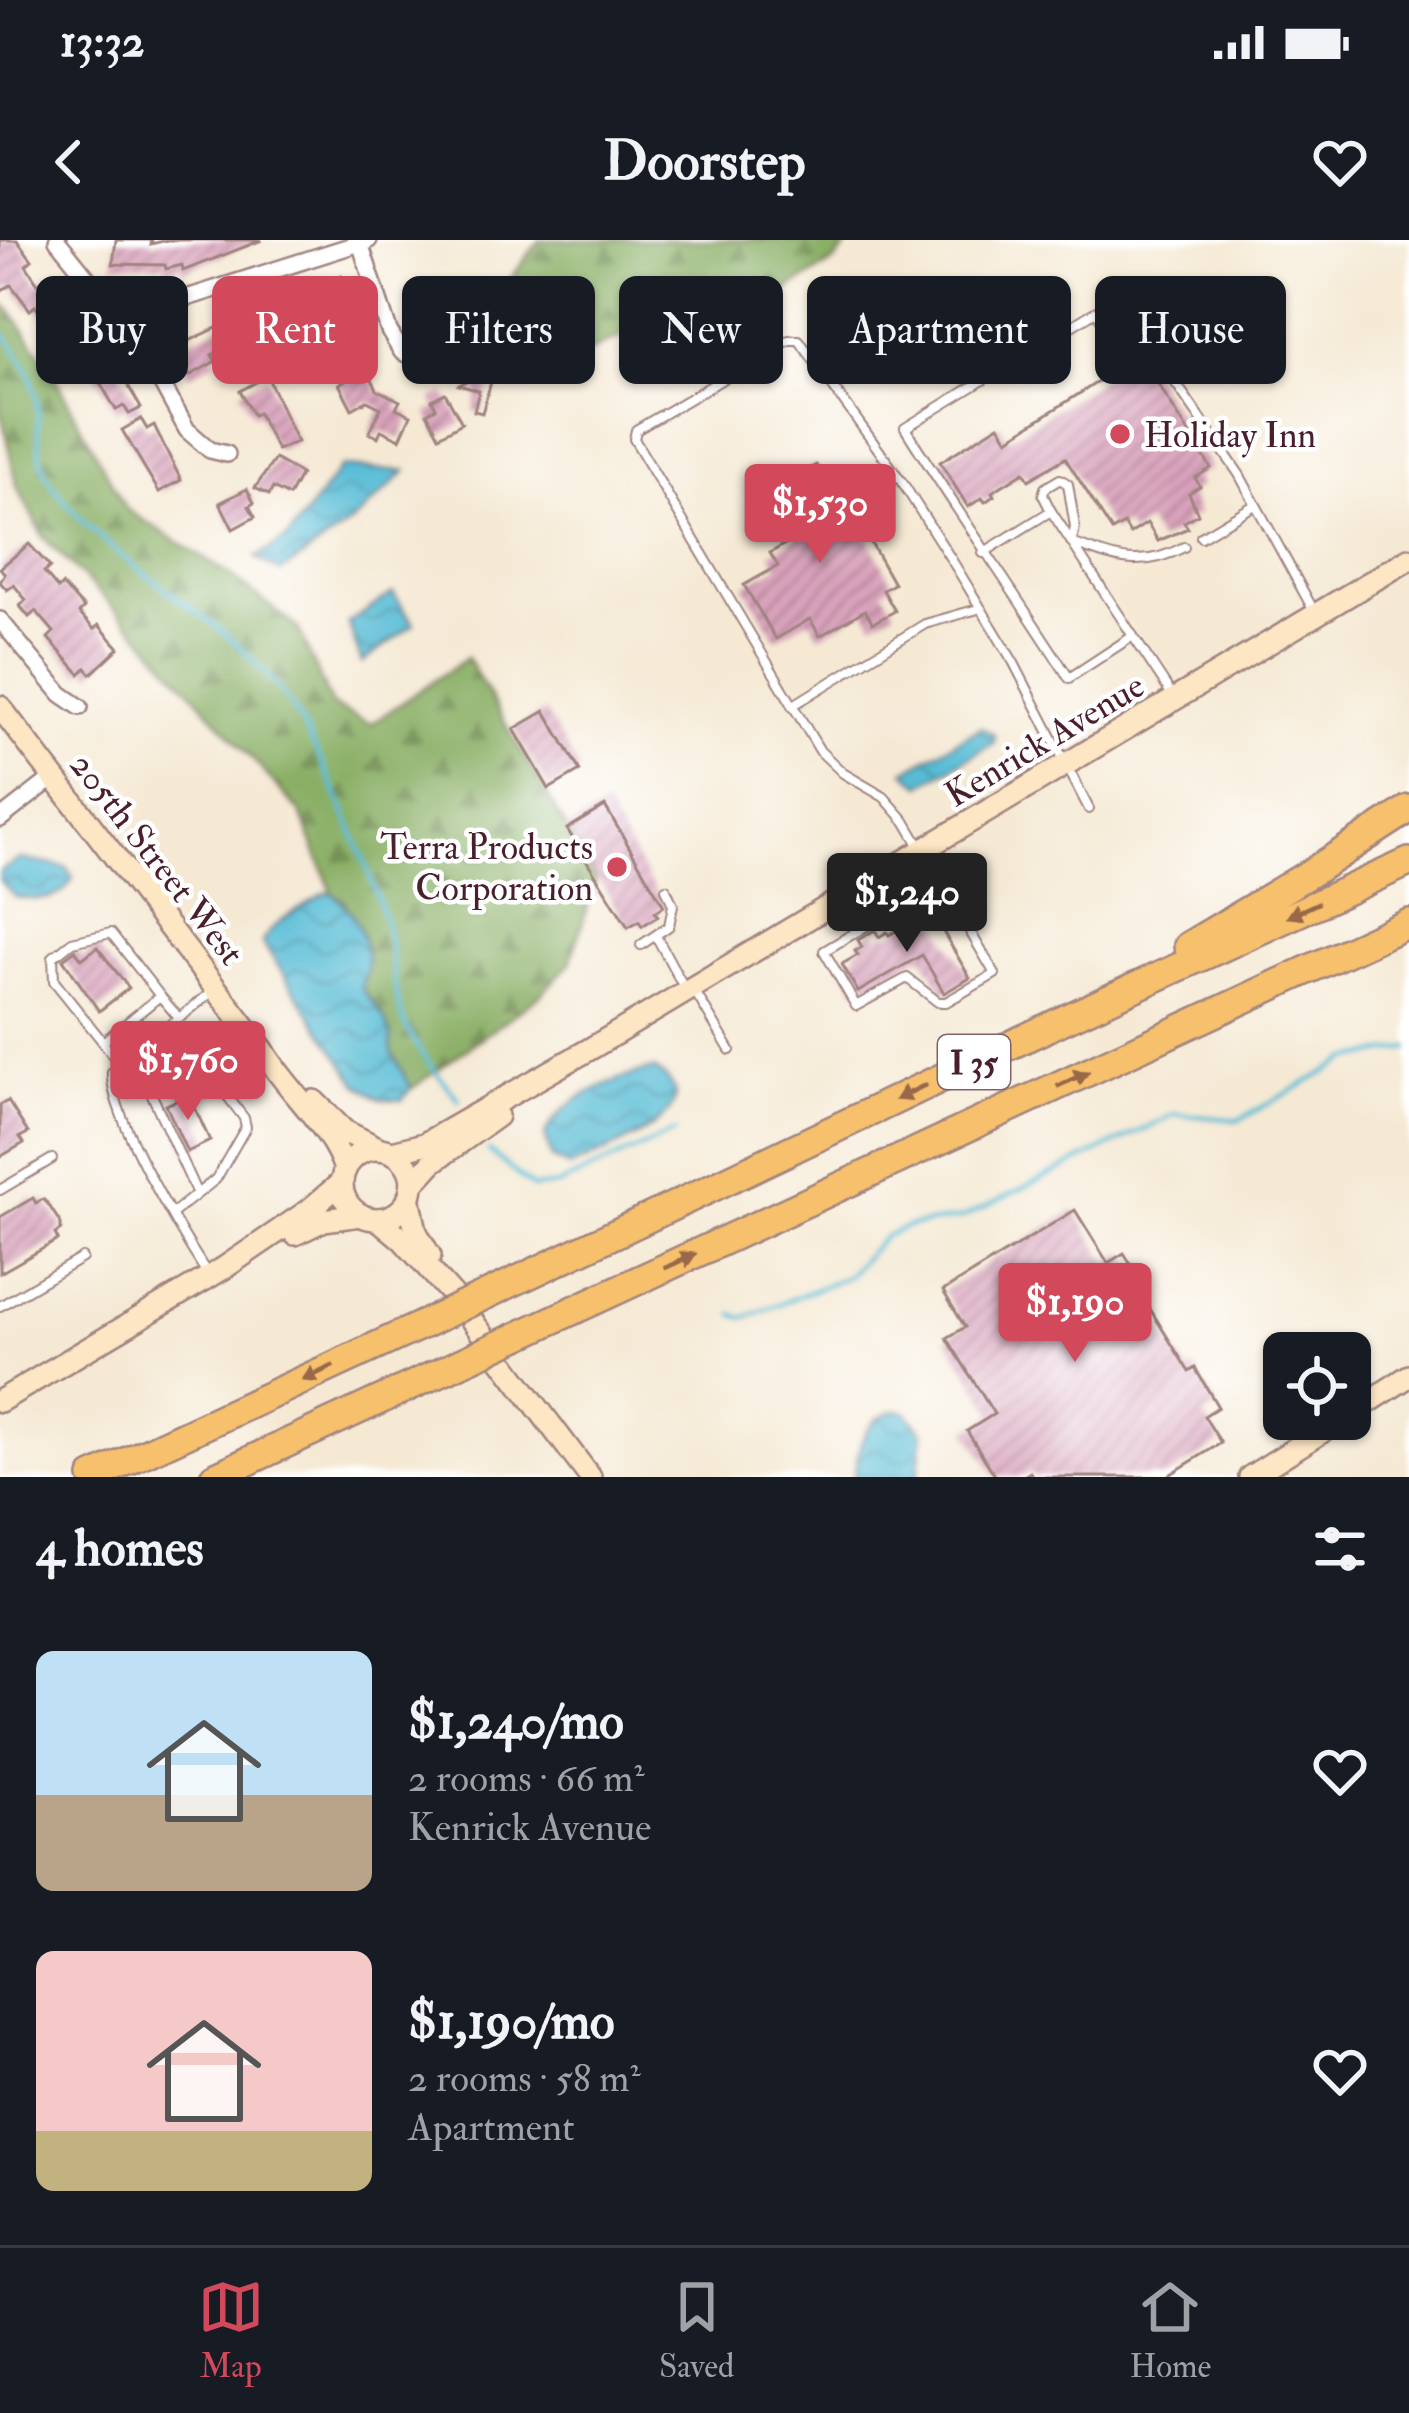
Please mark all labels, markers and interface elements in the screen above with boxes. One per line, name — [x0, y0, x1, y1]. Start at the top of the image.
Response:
text: 13:32 — [60, 14, 145, 70]
text: Doorstep — [604, 128, 805, 196]
icon: back — [36, 129, 102, 195]
icon: heart — [1307, 129, 1373, 195]
chip: Buy — [36, 276, 188, 384]
chip: Rent — [212, 276, 378, 384]
chip: Filters — [402, 276, 595, 384]
chip: New — [619, 276, 783, 384]
chip: Apartment — [807, 276, 1071, 384]
chip: House — [1095, 276, 1286, 384]
place label: Holiday Inn — [1144, 413, 1316, 458]
marker: Holiday Inn — [1107, 421, 1133, 447]
pin: $1,530 — [722, 464, 918, 566]
text: $1,530 — [772, 478, 868, 527]
street label: Kenrick Avenue — [937, 663, 1153, 817]
street label: 205th Street West — [60, 744, 254, 974]
place label: Terra Products Corporation — [380, 825, 593, 911]
pin: $1,240 — [809, 853, 1005, 955]
marker: Terra Products Corporation — [604, 854, 630, 880]
text: $1,240 — [854, 867, 960, 916]
one-way arrow — [1285, 901, 1320, 921]
pin: $1,760 — [90, 1021, 286, 1123]
text: $1,760 — [137, 1035, 239, 1084]
road number: I 35 — [938, 1035, 1010, 1089]
one-way arrow — [1055, 1069, 1090, 1089]
one-way arrow — [894, 1082, 928, 1102]
one-way arrow — [663, 1251, 698, 1271]
pin: $1,190 — [977, 1263, 1173, 1365]
text: $1,190 — [1025, 1277, 1125, 1326]
map controls — [1263, 1332, 1371, 1440]
button: locate — [1263, 1332, 1371, 1440]
one-way arrow — [300, 1363, 335, 1383]
icon: filters — [1307, 1516, 1373, 1582]
text: 4 homes — [36, 1517, 204, 1581]
text: $1,240/mo — [408, 1690, 624, 1754]
icon: home — [132, 1699, 276, 1843]
icon: heart — [1307, 1738, 1373, 1804]
text: 2 rooms · 66 m² — [408, 1754, 644, 1803]
text: Kenrick Avenue — [408, 1803, 651, 1852]
text: $1,190/mo — [408, 1990, 615, 2054]
icon: home — [132, 1999, 276, 2143]
icon: heart — [1307, 2038, 1373, 2104]
text: 2 rooms · 58 m² — [408, 2054, 641, 2103]
text: Apartment — [408, 2103, 575, 2152]
tab: Map — [198, 2274, 264, 2387]
tab: Saved — [659, 2274, 734, 2387]
tab: Home — [1130, 2274, 1211, 2387]

